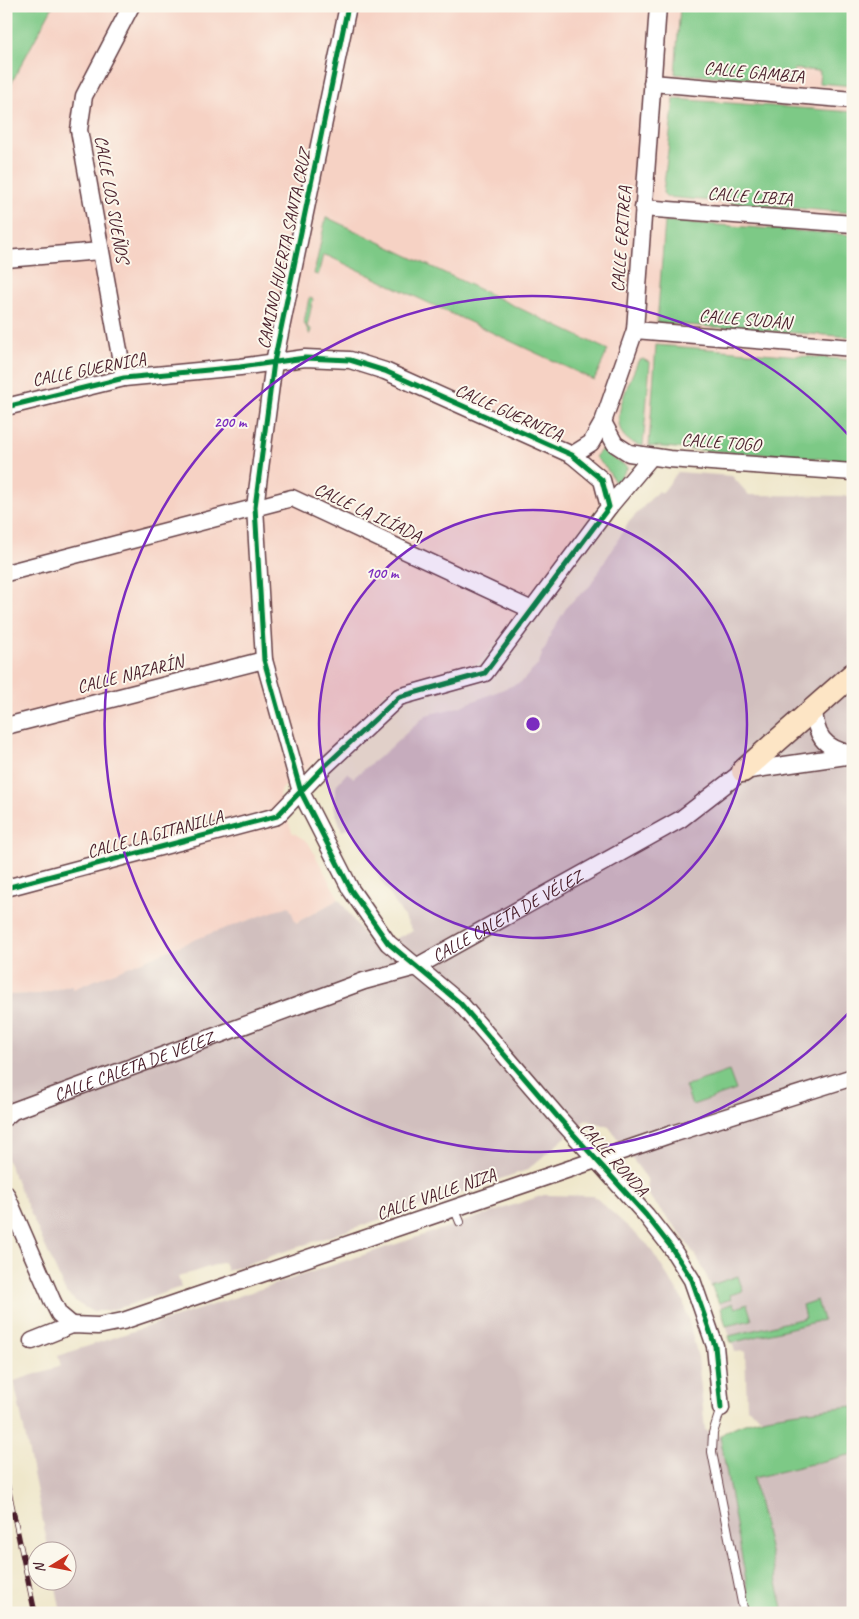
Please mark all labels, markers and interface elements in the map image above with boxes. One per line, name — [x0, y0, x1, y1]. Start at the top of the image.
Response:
street label: CALLE GAMBIA — [703, 57, 806, 87]
street label: CALLE LOS SUEÑOS — [90, 134, 135, 267]
street label: CAMINO HUERTA SANTA CRUZ — [252, 145, 316, 351]
street label: CALLE LIBIA — [707, 182, 794, 210]
street label: CALLE ERITREA — [606, 184, 636, 293]
street label: CALLE SUDÁN — [698, 304, 795, 334]
street label: CALLE GUERNICA — [30, 347, 149, 391]
street label: CALLE GUERNICA — [452, 379, 567, 446]
text: 200 m — [214, 413, 248, 432]
street label: CALLE TOGO — [681, 428, 763, 456]
street label: CALLE LA ILÍADA — [311, 478, 426, 547]
text: 100 m — [366, 564, 400, 583]
street label: CALLE NAZARÍN — [75, 649, 188, 698]
centre of rings — [524, 715, 542, 733]
street label: CALLE LA GITANILLA — [85, 805, 226, 863]
street label: CALLE CALETA DE VÉLEZ — [428, 864, 589, 967]
street label: CALLE CALETA DE VÉLEZ — [51, 1026, 219, 1106]
street label: CALLE RONDA — [575, 1117, 654, 1201]
street label: CALLE VALLE NIZA — [373, 1163, 499, 1225]
north arrow — [28, 1542, 78, 1592]
text: N — [30, 1560, 49, 1574]

